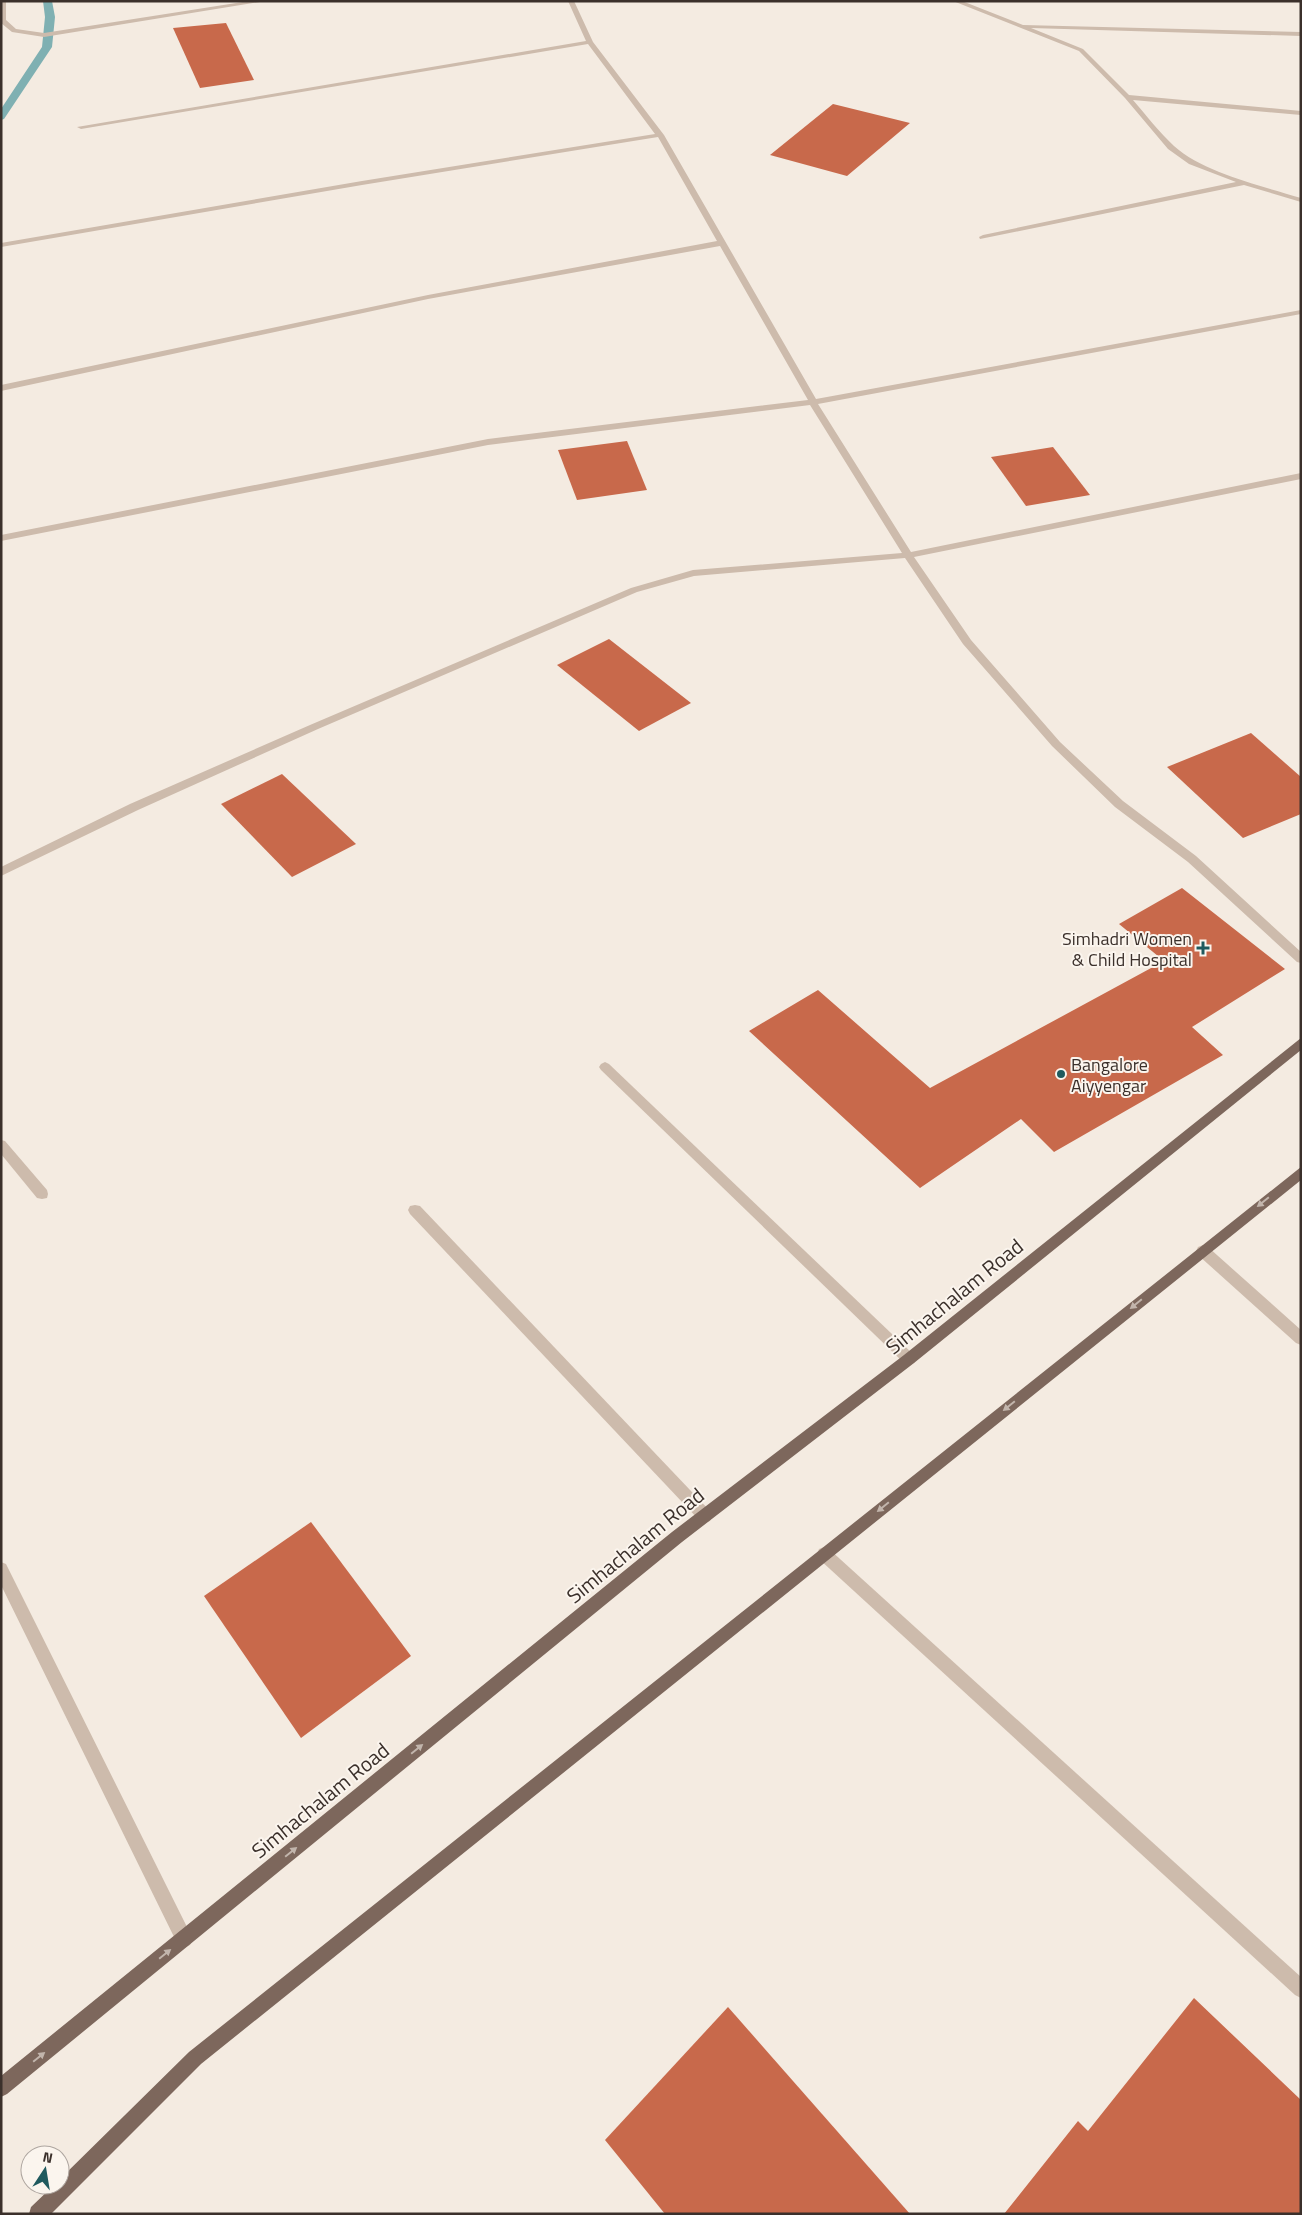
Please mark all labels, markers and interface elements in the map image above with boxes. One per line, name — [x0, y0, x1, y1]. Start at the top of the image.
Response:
place label: Simhadri Women & Child Hospital — [1062, 925, 1192, 973]
marker: Simhadri Women & Child Hospital — [1196, 941, 1210, 955]
place label: Bangalore Aiyyengar — [1071, 1051, 1148, 1099]
marker: Bangalore Aiyyengar — [1055, 1068, 1067, 1080]
one-way arrow — [1257, 1197, 1270, 1208]
street label: Simhachalam Road — [878, 1230, 1030, 1362]
one-way arrow — [1129, 1299, 1143, 1309]
one-way arrow — [1003, 1400, 1016, 1411]
street label: Simhachalam Road — [559, 1479, 711, 1611]
one-way arrow — [876, 1502, 889, 1513]
street label: Simhachalam Road — [244, 1734, 396, 1866]
one-way arrow — [410, 1743, 423, 1754]
one-way arrow — [284, 1846, 297, 1857]
one-way arrow — [158, 1949, 171, 1960]
one-way arrow — [33, 2052, 45, 2063]
north arrow — [20, 2145, 70, 2195]
text: N — [41, 2146, 55, 2168]

